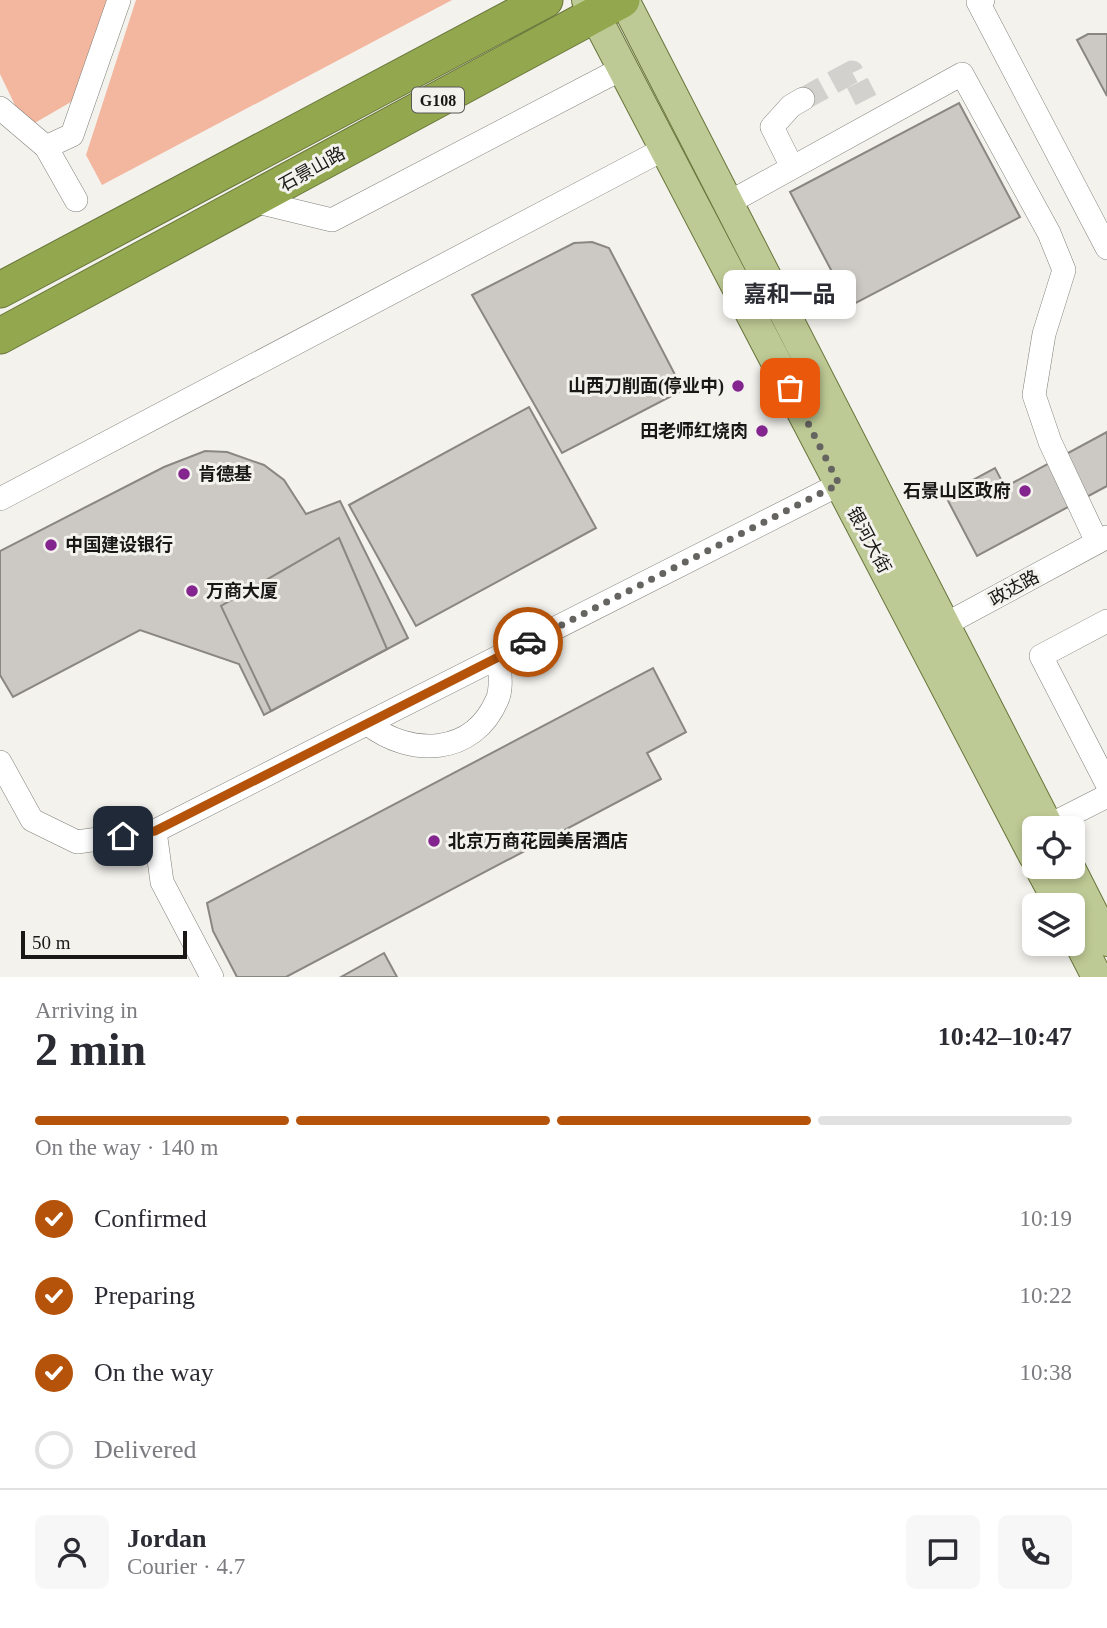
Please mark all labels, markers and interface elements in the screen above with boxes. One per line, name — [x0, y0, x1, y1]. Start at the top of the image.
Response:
road number: G108 — [412, 88, 464, 113]
street label: 石景山路 — [276, 143, 348, 195]
callout: 嘉和一品 — [724, 269, 856, 318]
text: 嘉和一品 — [744, 282, 836, 307]
pin — [760, 358, 820, 418]
icon: bag — [771, 369, 809, 407]
place label: 山西刀削面(停业中) — [568, 376, 724, 397]
marker: 山西刀削面(停业中) — [730, 378, 746, 394]
place label: 田老师红烧肉 — [640, 421, 748, 441]
marker: 田老师红烧肉 — [754, 423, 770, 439]
place label: 肯德基 — [198, 464, 252, 484]
marker: 肯德基 — [176, 466, 192, 482]
place label: 石景山区政府 — [903, 480, 1011, 501]
marker: 石景山区政府 — [1017, 483, 1033, 499]
street label: 银河大街 — [843, 504, 895, 576]
place label: 中国建设银行 — [65, 534, 173, 555]
marker: 中国建设银行 — [43, 537, 59, 553]
street label: 政达路 — [986, 566, 1042, 610]
place label: 万商大厦 — [206, 581, 278, 601]
marker: 万商大厦 — [184, 583, 200, 599]
courier — [493, 607, 563, 677]
icon: car — [509, 623, 547, 661]
pin — [93, 806, 153, 866]
map controls — [1022, 816, 1085, 956]
button: locate — [1022, 816, 1085, 879]
icon: home — [104, 817, 142, 855]
place label: 北京万商花园美居酒店 — [448, 831, 628, 851]
marker: 北京万商花园美居酒店 — [426, 833, 442, 849]
button: layers — [1022, 893, 1085, 956]
scale bar — [21, 928, 187, 960]
text: 50 m — [32, 932, 71, 953]
text: Arriving in — [35, 998, 138, 1023]
text: 10:42–10:47 — [938, 1022, 1072, 1051]
text: 2 min — [35, 1024, 146, 1075]
text: On the way · 140 m — [35, 1135, 218, 1160]
icon: check — [35, 1200, 73, 1238]
text: Confirmed — [94, 1204, 207, 1233]
text: 10:19 — [1020, 1206, 1072, 1231]
icon: check — [35, 1277, 73, 1315]
text: Preparing — [94, 1281, 195, 1310]
text: 10:22 — [1020, 1283, 1072, 1308]
icon: check — [35, 1354, 73, 1392]
text: On the way — [94, 1358, 214, 1387]
text: 10:38 — [1020, 1360, 1072, 1385]
text: Delivered — [94, 1435, 197, 1464]
button: person — [35, 1515, 109, 1589]
button: chat — [906, 1515, 980, 1589]
button: phone — [998, 1515, 1072, 1589]
text: Jordan — [127, 1524, 206, 1553]
text: Courier · 4.7 — [127, 1554, 245, 1579]

